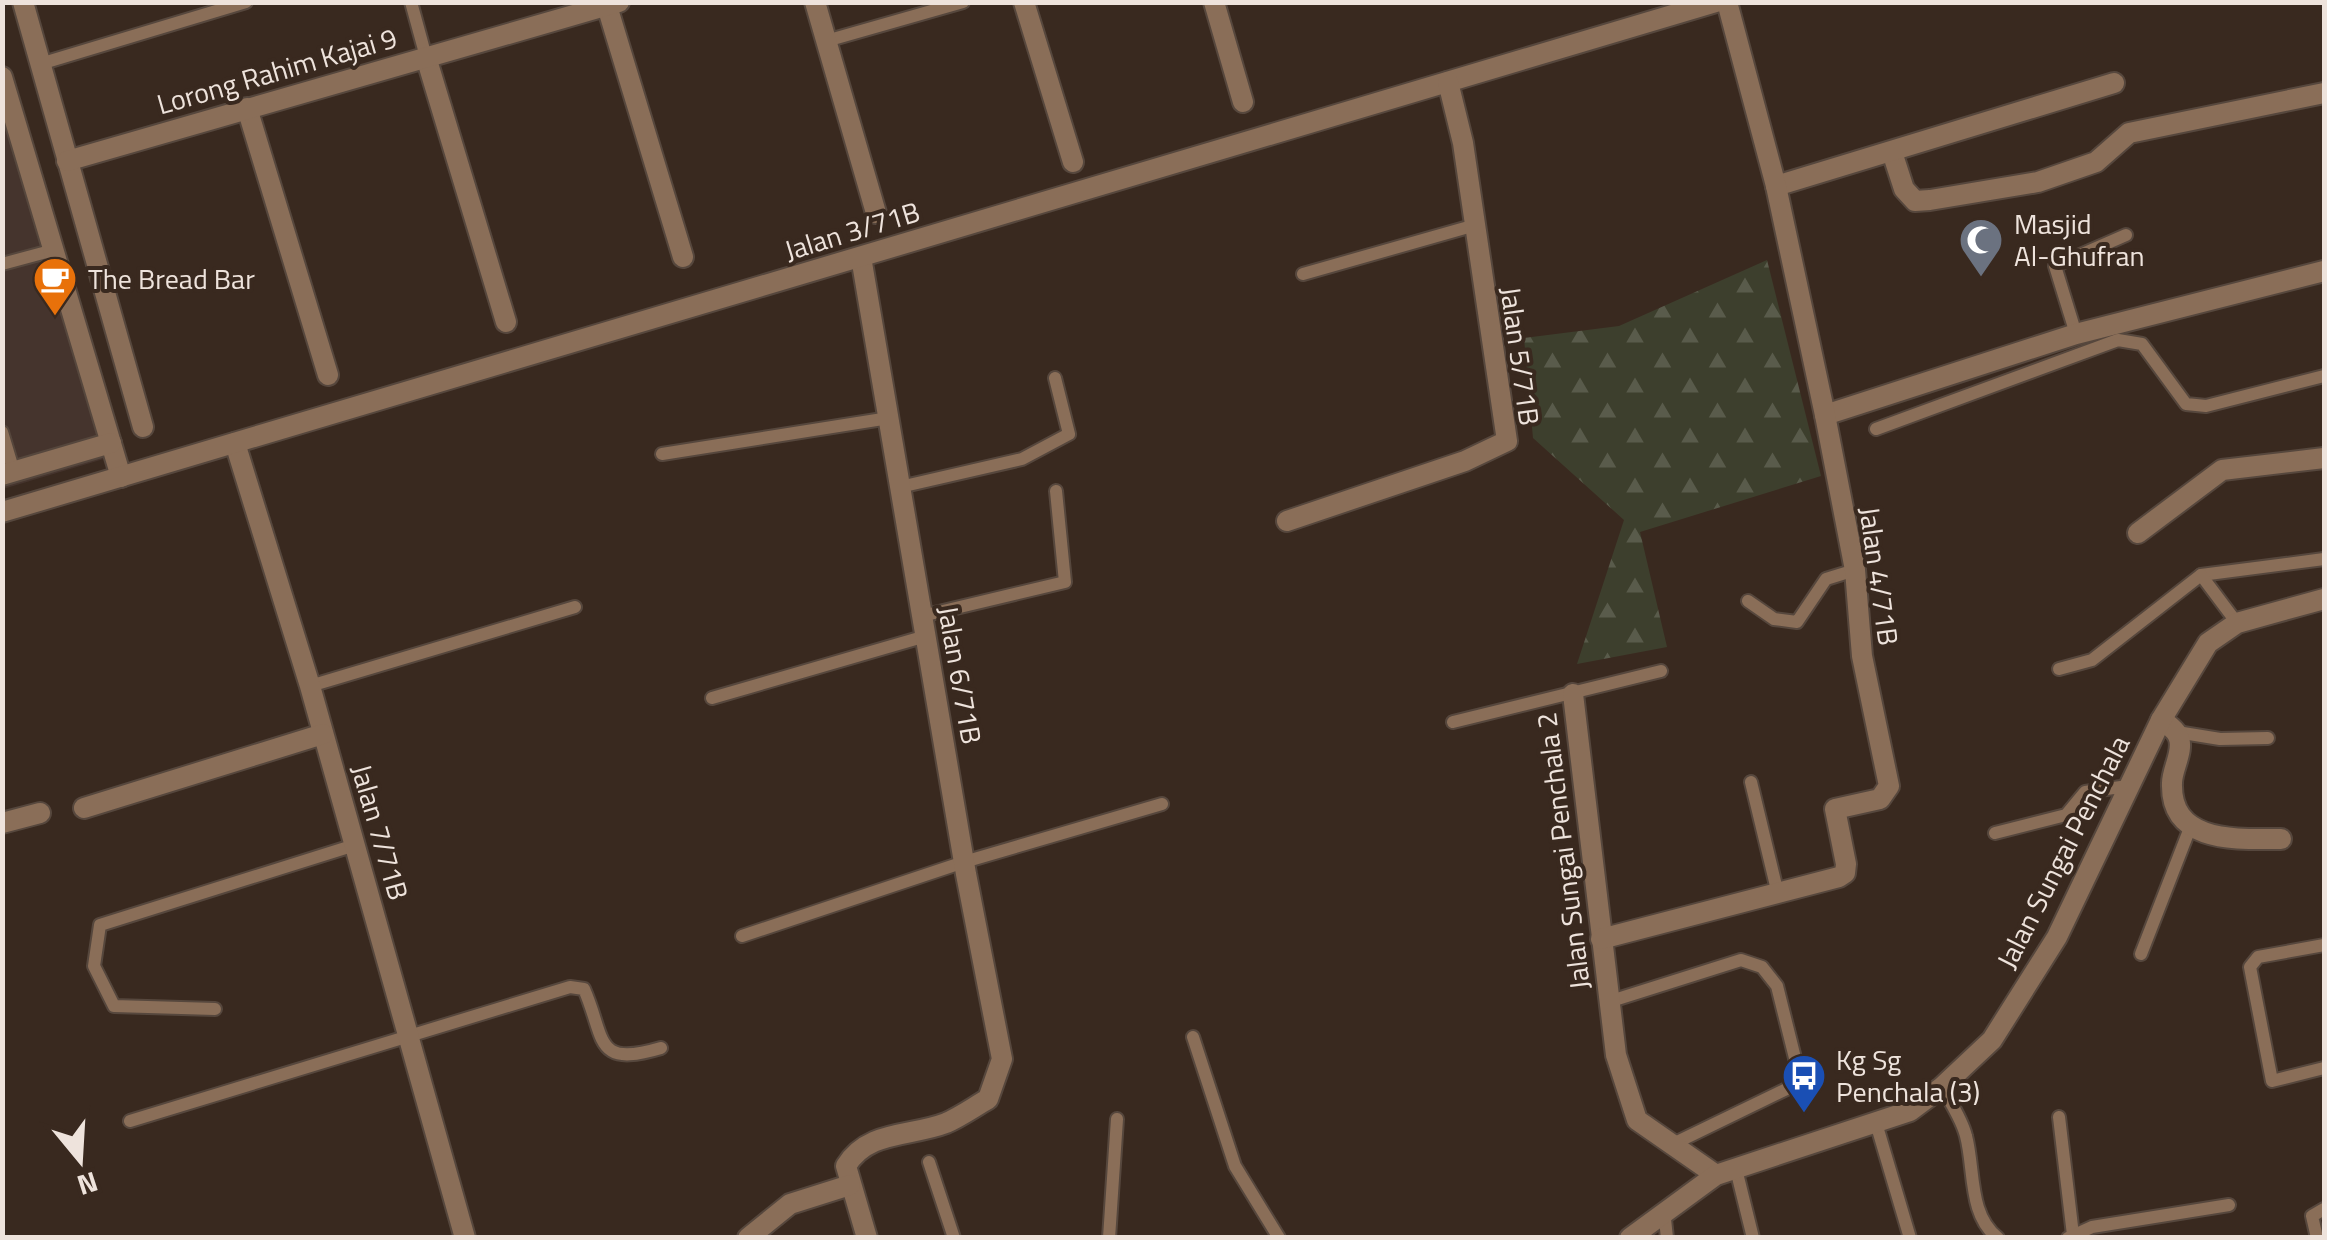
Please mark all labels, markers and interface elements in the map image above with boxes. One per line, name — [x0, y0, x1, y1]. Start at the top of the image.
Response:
street label: Lorong Rahim Kajai 9 — [152, 16, 402, 125]
street label: Jalan 3/71B — [779, 190, 925, 271]
place label: Masjid Al-Ghufran — [2014, 202, 2145, 277]
mosque icon: Masjid Al-Ghufran — [1958, 217, 2004, 278]
cafe icon: The Bread Bar — [32, 256, 78, 317]
place label: The Bread Bar — [88, 257, 255, 300]
street label: Jalan 5/71B — [1489, 284, 1552, 428]
street label: Jalan 4/71B — [1848, 504, 1911, 648]
street label: Jalan 6/71B — [927, 602, 994, 747]
street label: Jalan Sungai Penchala 2 — [1524, 710, 1601, 992]
street label: Jalan Sungai Penchala — [1985, 727, 2140, 976]
street label: Jalan 7/71B — [341, 759, 420, 905]
place label: Kg Sg Penchala (3) — [1836, 1038, 1980, 1113]
bus stop icon: Kg Sg Penchala (3) — [1781, 1053, 1827, 1114]
north arrow — [30, 1110, 130, 1210]
text: N — [72, 1161, 104, 1208]

